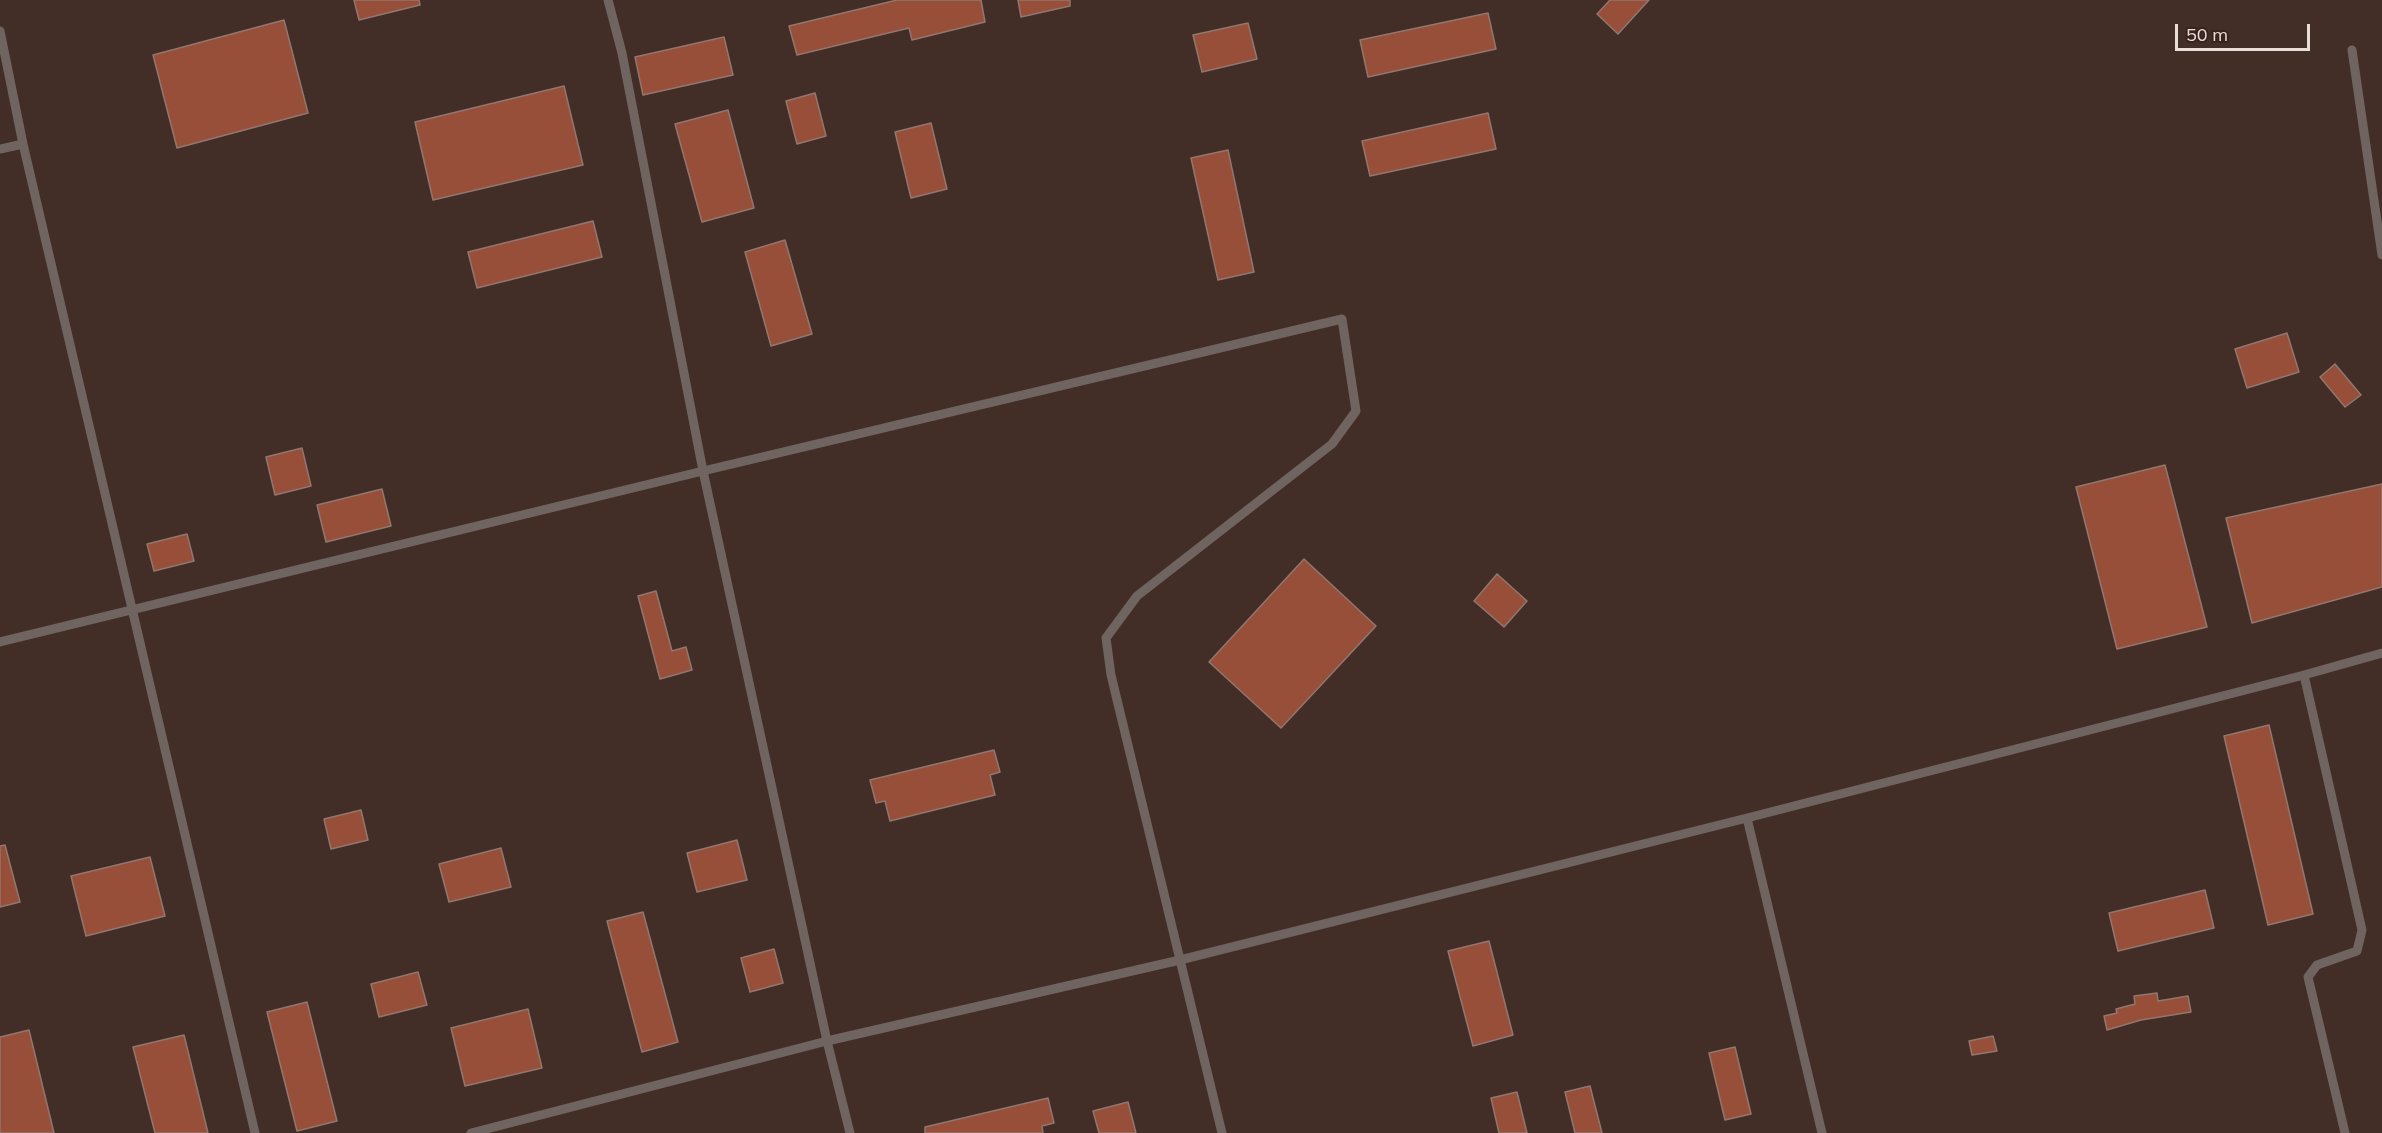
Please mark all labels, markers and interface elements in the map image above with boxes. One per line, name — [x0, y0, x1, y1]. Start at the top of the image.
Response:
scale bar — [2178, 12, 2313, 50]
text: 50 m — [2186, 23, 2228, 46]

